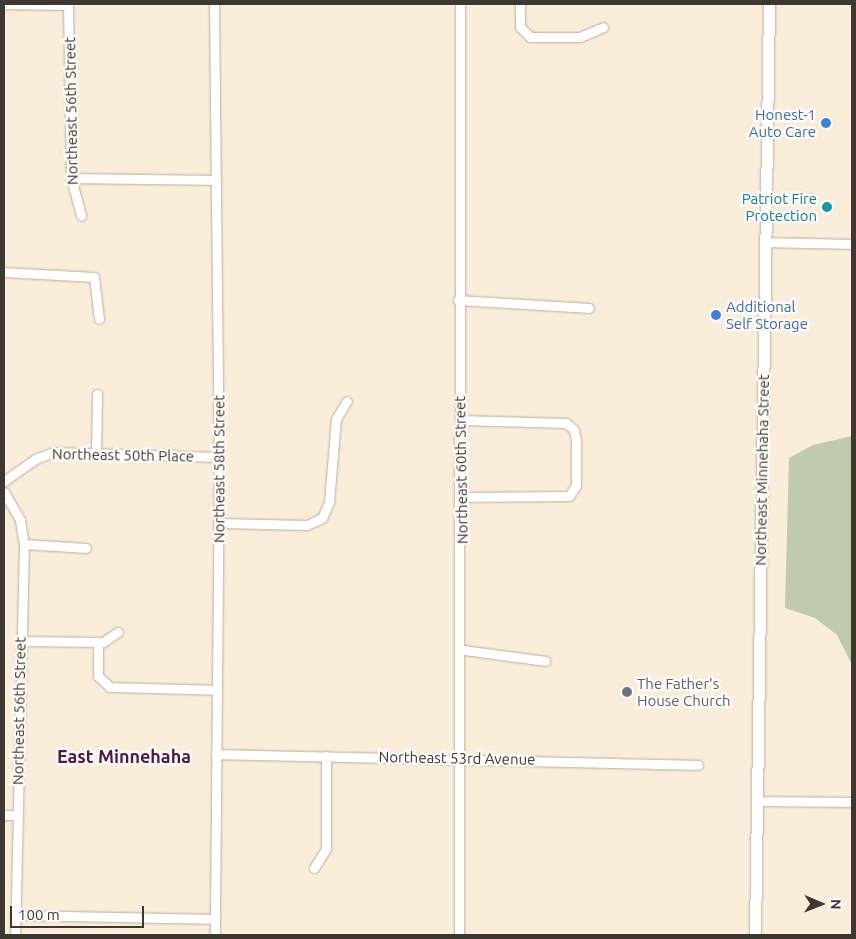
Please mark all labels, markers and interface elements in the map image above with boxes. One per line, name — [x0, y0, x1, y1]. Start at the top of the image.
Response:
street label: Northeast 56th Street — [61, 37, 81, 185]
place label: Honest-1 Auto Care — [749, 105, 816, 140]
marker: Honest-1 Auto Care — [820, 117, 832, 129]
place label: Patriot Fire Protection — [742, 189, 817, 224]
marker: Patriot Fire Protection — [821, 201, 833, 213]
place label: Additional Self Storage — [726, 297, 808, 332]
marker: Additional Self Storage — [710, 309, 722, 321]
street label: Northeast Minnehaha Street — [751, 374, 773, 566]
street label: Northeast 58th Street — [210, 395, 228, 543]
street label: Northeast 60th Street — [451, 396, 471, 544]
street label: Northeast 50th Place — [52, 445, 194, 465]
street label: Northeast 56th Street — [9, 637, 29, 785]
place label: The Father's House Church — [637, 674, 731, 709]
marker: The Father's House Church — [621, 686, 633, 698]
district label: East Minnehaha — [57, 745, 191, 767]
street label: Northeast 53rd Avenue — [378, 748, 536, 768]
north arrow — [796, 879, 846, 929]
scale bar — [12, 896, 146, 928]
text: N — [828, 899, 844, 910]
text: 100 m — [18, 906, 60, 923]

